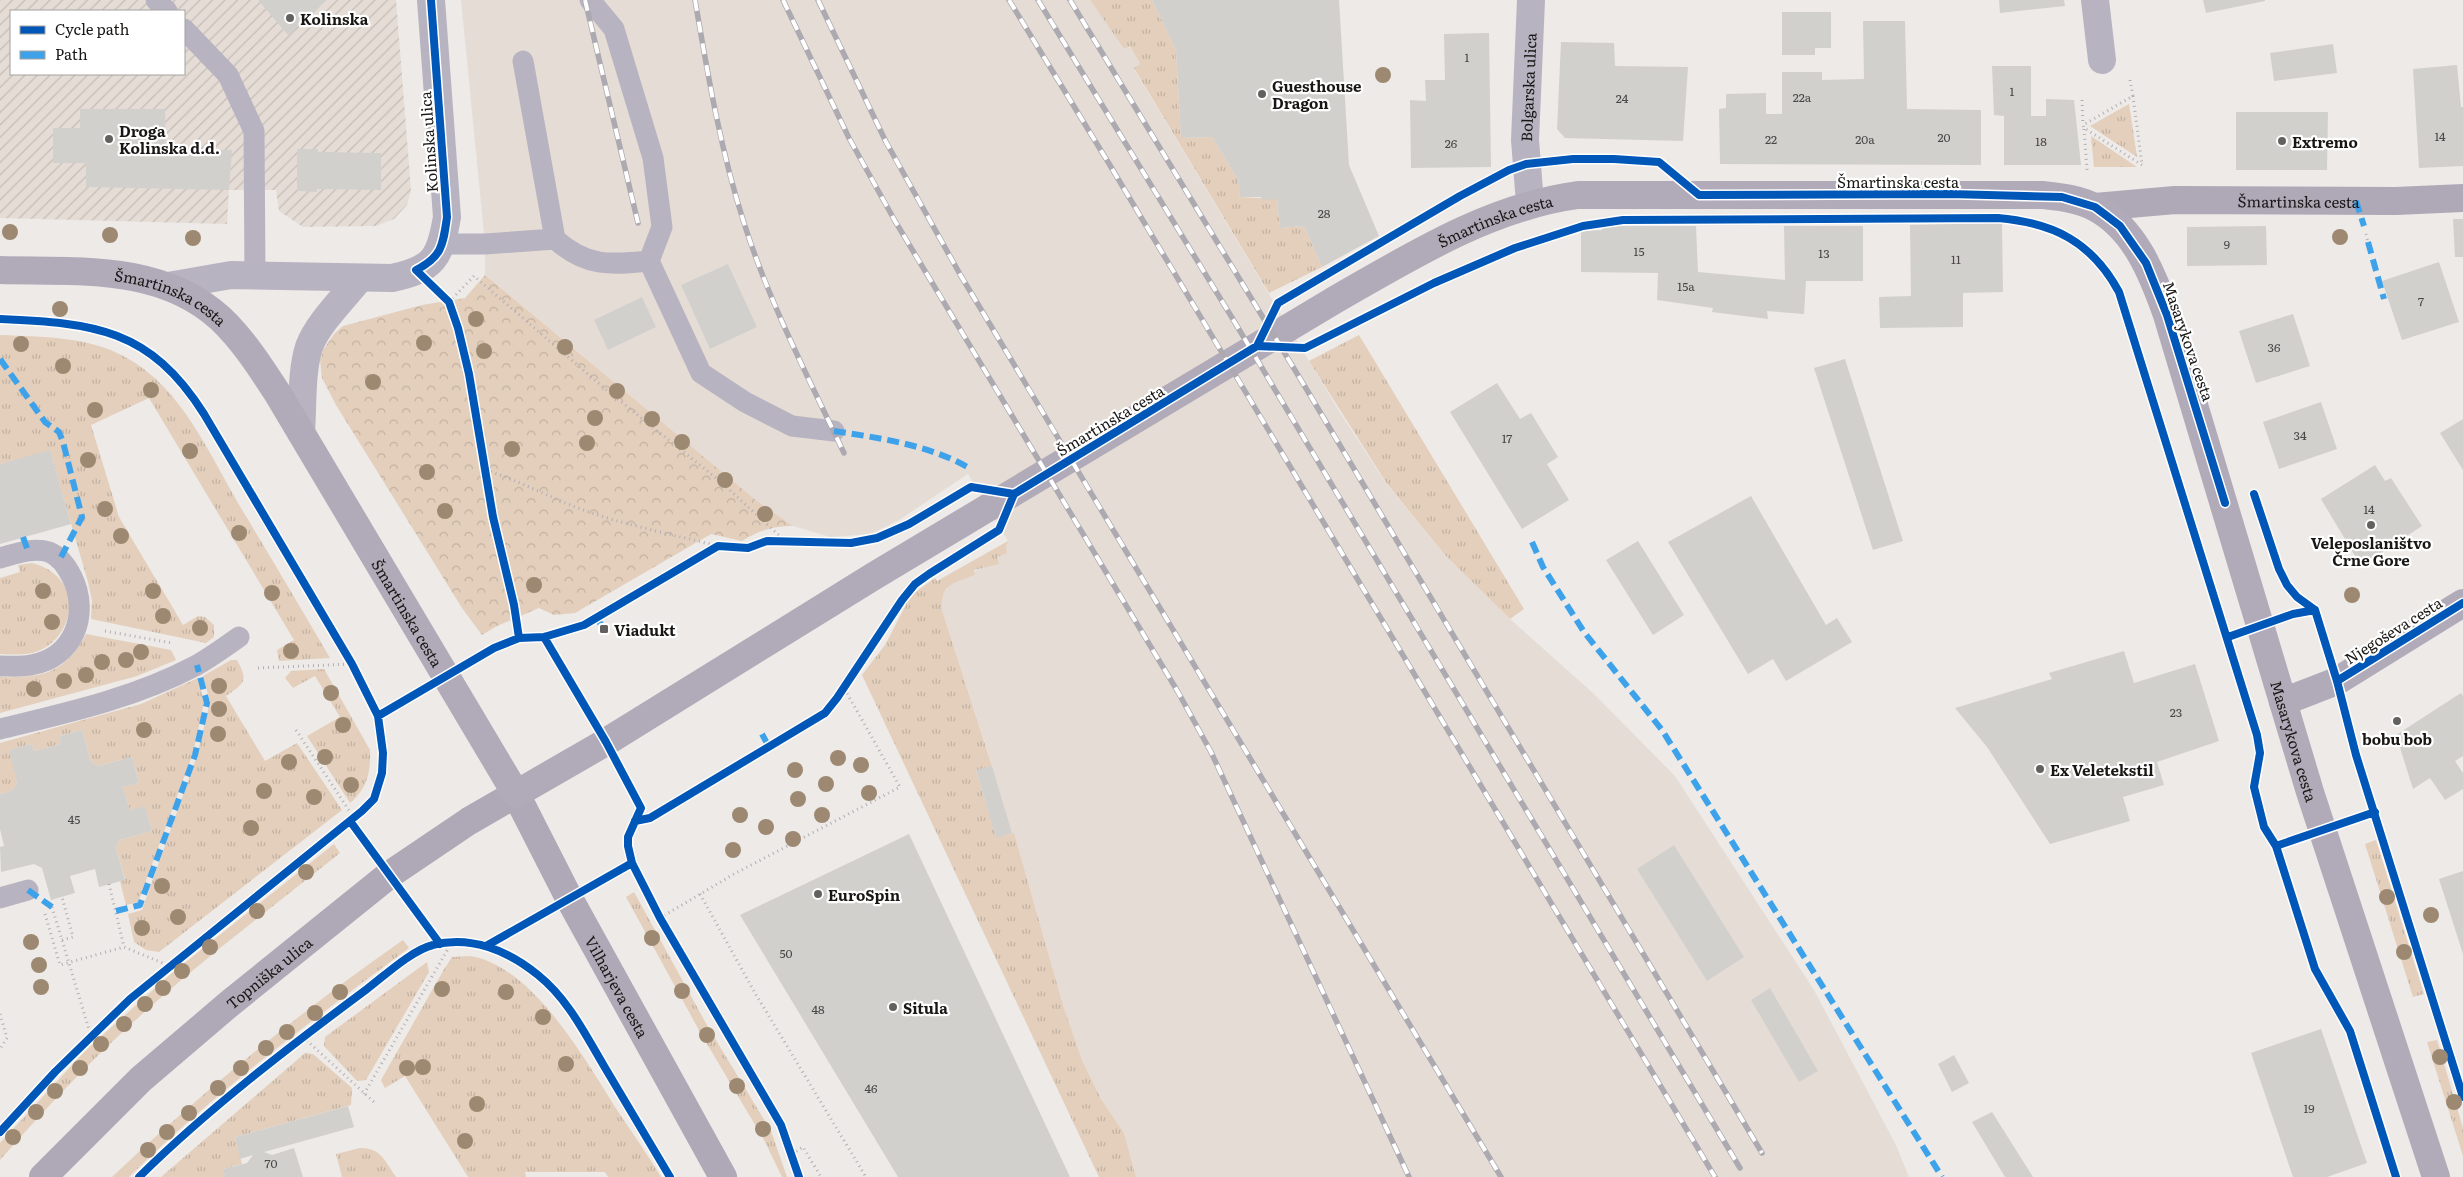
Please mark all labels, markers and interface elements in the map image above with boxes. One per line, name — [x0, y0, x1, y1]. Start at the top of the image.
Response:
place label: Kolinska — [300, 7, 369, 30]
legend — [10, 10, 185, 75]
marker: Kolinska — [284, 12, 296, 24]
text: Cycle path — [55, 17, 130, 40]
street label: Bolgarska ulica — [1513, 31, 1541, 142]
text: Path — [55, 42, 88, 65]
house number: 1 — [1465, 48, 1470, 66]
place label: Guesthouse Dragon — [1272, 74, 1362, 114]
house number: 1 — [2010, 82, 2015, 100]
marker: Guesthouse Dragon — [1256, 88, 1268, 100]
house number: 22a — [1793, 88, 1812, 106]
house number: 24 — [1616, 89, 1629, 107]
street label: Kolinska ulica — [413, 90, 443, 193]
place label: Droga Kolinska d.d. — [119, 119, 220, 159]
house number: 14 — [2434, 127, 2446, 145]
house number: 20 — [1937, 128, 1951, 146]
house number: 22 — [1765, 130, 1777, 148]
house number: 20a — [1855, 130, 1875, 148]
place label: Extremo — [2292, 130, 2358, 153]
house number: 18 — [2035, 132, 2047, 150]
marker: Droga Kolinska d.d. — [103, 133, 115, 145]
house number: 26 — [1445, 134, 1458, 152]
marker: Extremo — [2276, 135, 2288, 147]
street label: Šmartinska cesta — [1837, 170, 1960, 193]
street label: Šmartinska cesta — [1433, 188, 1556, 253]
street label: Šmartinska cesta — [2238, 189, 2361, 212]
house number: 28 — [1318, 204, 1331, 222]
house number: 9 — [2224, 235, 2230, 253]
house number: 15 — [1634, 242, 1644, 260]
house number: 13 — [1818, 244, 1830, 262]
house number: 11 — [1951, 250, 1961, 268]
street label: Šmartinska cesta — [113, 263, 233, 331]
house number: 15a — [1677, 277, 1695, 295]
street label: Masarykova cesta — [2158, 278, 2221, 405]
house number: 7 — [2418, 292, 2424, 310]
house number: 36 — [2268, 338, 2281, 356]
street label: Šmartinska cesta — [1052, 378, 1169, 461]
house number: 34 — [2293, 426, 2307, 444]
house number: 17 — [1502, 429, 1512, 447]
house number: 14 — [2363, 500, 2375, 518]
marker: Veleposlaništvo Črne Gore — [2365, 519, 2377, 531]
place label: Veleposlaništvo Črne Gore — [2311, 531, 2431, 571]
street label: Šmartinska cesta — [367, 554, 450, 672]
street label: Njegoševa cesta — [2340, 590, 2447, 669]
place label: Viadukt — [614, 618, 676, 641]
marker: Viadukt — [598, 623, 610, 635]
street label: Masarykova cesta — [2266, 677, 2324, 805]
house number: 23 — [2170, 703, 2182, 721]
marker: bobu bob — [2391, 715, 2403, 727]
place label: bobu bob — [2362, 727, 2432, 750]
place label: Ex Veletekstil — [2050, 758, 2154, 781]
marker: Ex Veletekstil — [2034, 763, 2046, 775]
house number: 45 — [68, 810, 80, 828]
place label: EuroSpin — [828, 883, 901, 906]
marker: EuroSpin — [812, 888, 824, 900]
street label: Topniška ulica — [220, 930, 317, 1014]
street label: Vilharjeva cesta — [580, 931, 656, 1042]
house number: 50 — [779, 944, 793, 962]
place label: Situla — [903, 996, 948, 1019]
house number: 48 — [811, 1000, 825, 1018]
marker: Situla — [887, 1001, 899, 1013]
house number: 46 — [864, 1079, 878, 1097]
house number: 19 — [2303, 1099, 2315, 1117]
house number: 70 — [264, 1154, 278, 1172]

